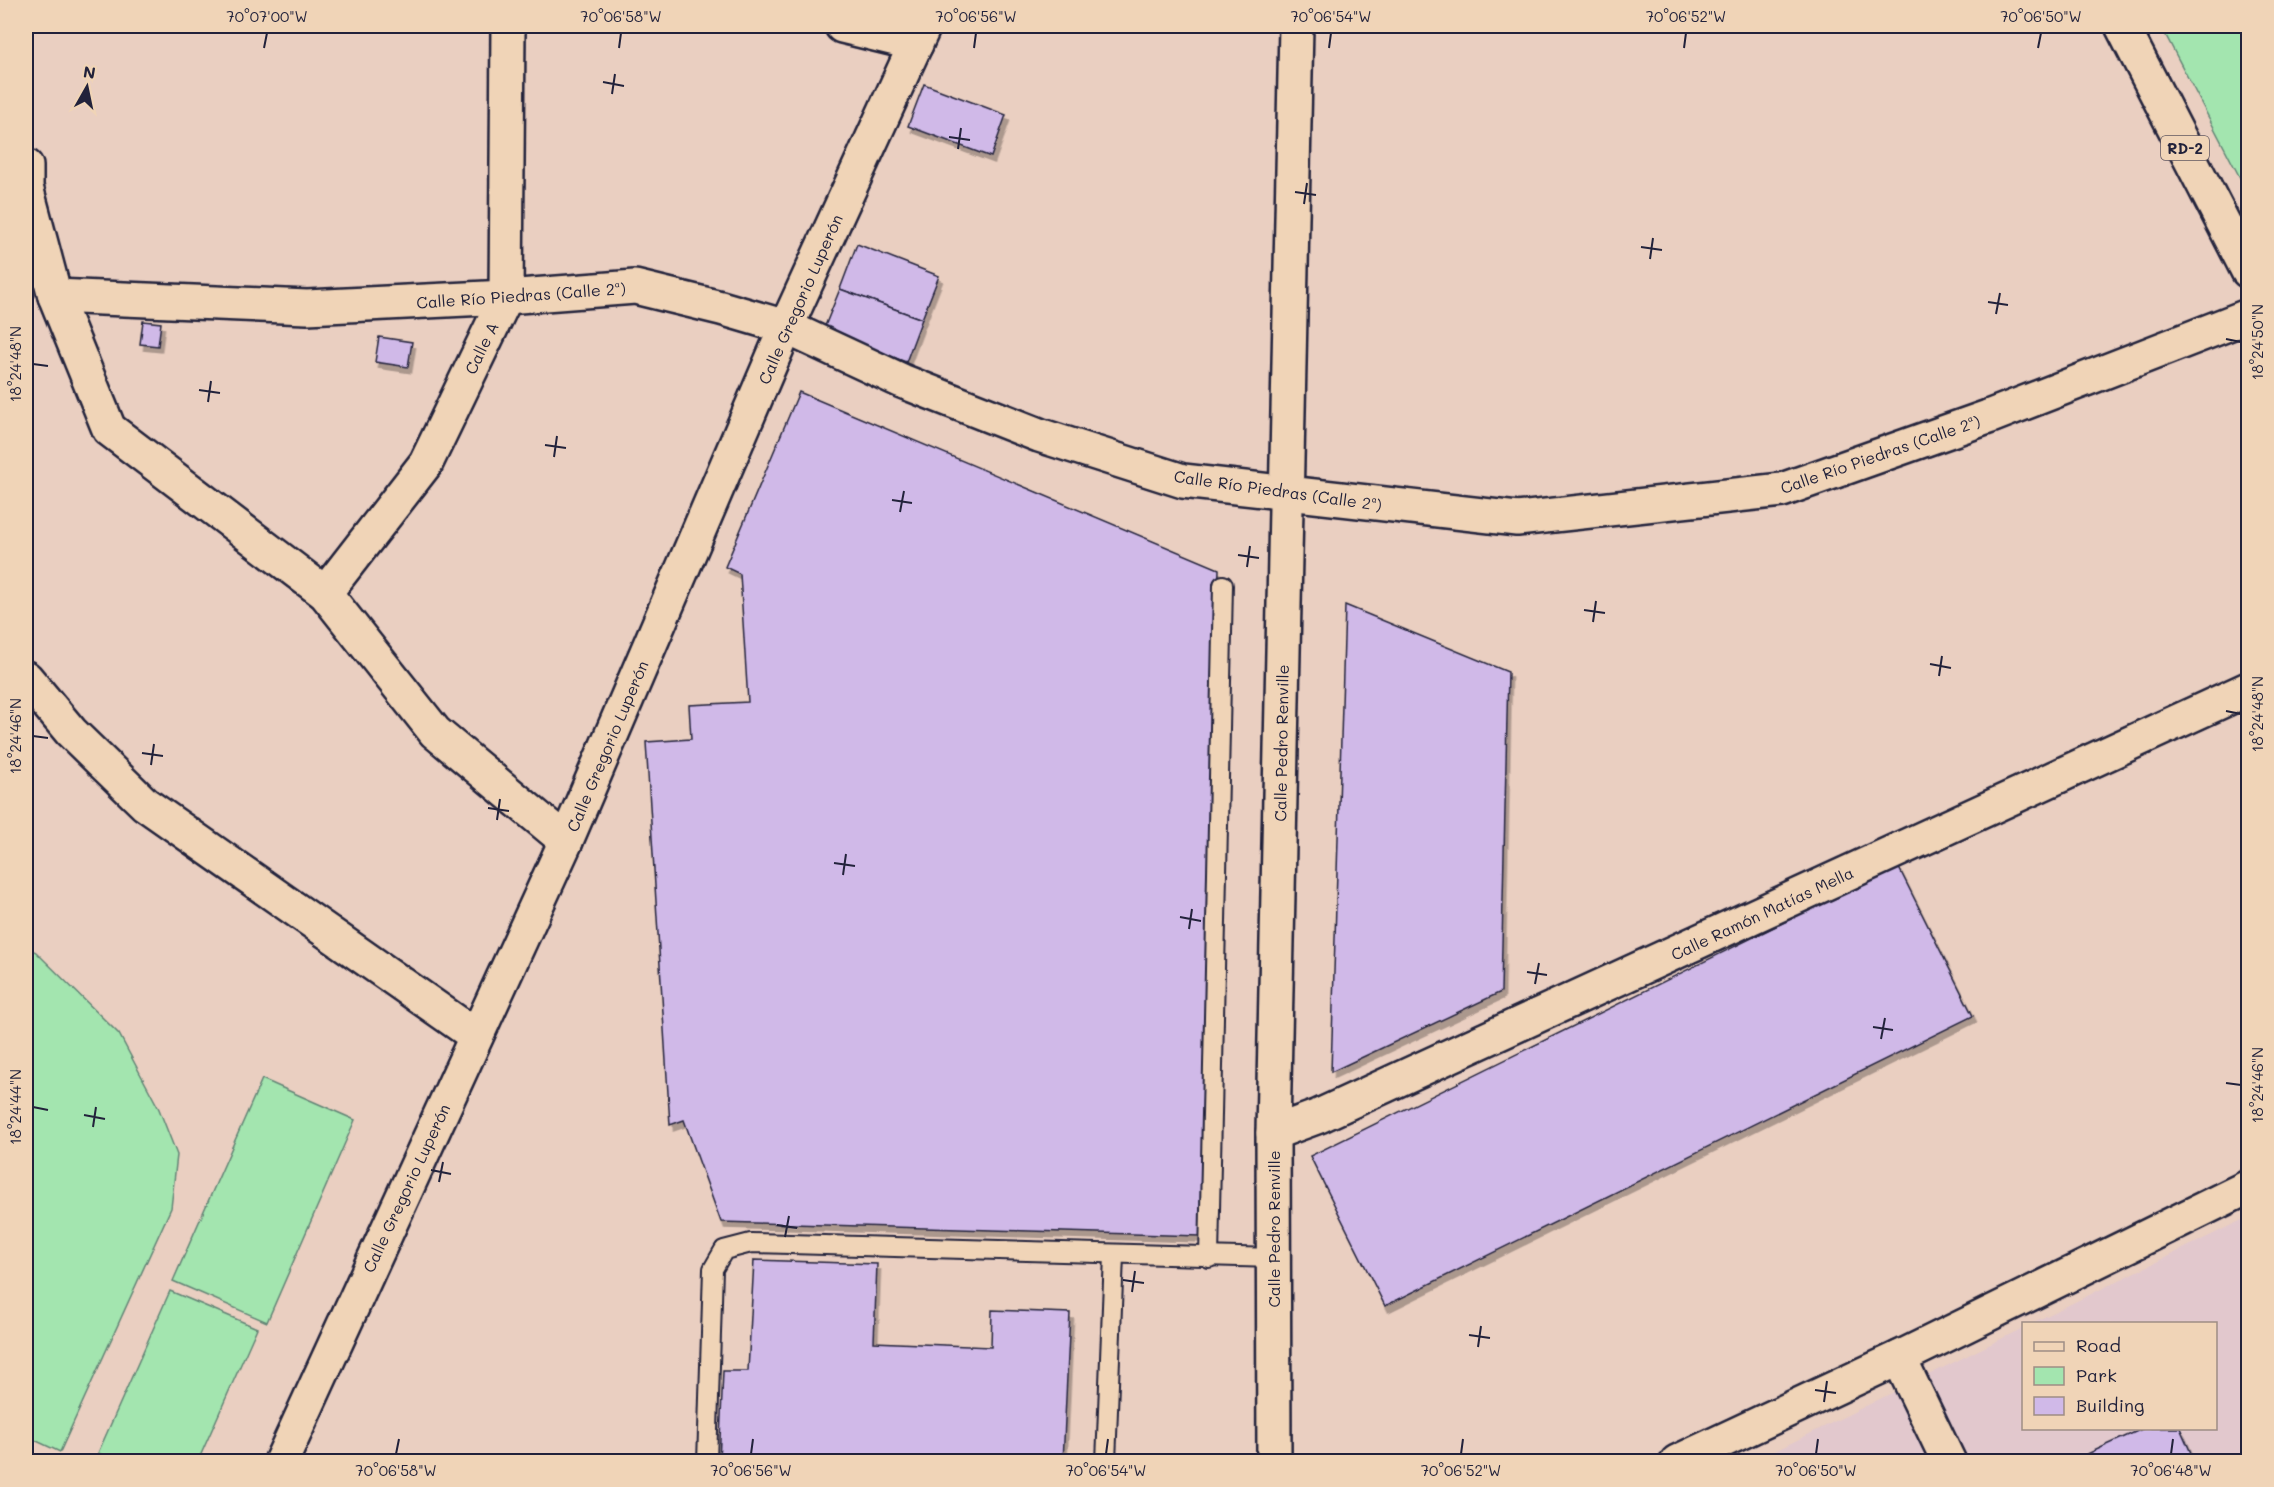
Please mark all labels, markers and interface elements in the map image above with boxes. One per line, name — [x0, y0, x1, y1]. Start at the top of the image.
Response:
text: 70°07'00"W — [226, 6, 308, 26]
text: 70°06'58"W — [580, 6, 662, 26]
text: 70°06'56"W — [935, 6, 1017, 26]
text: 70°06'54"W — [1290, 6, 1372, 26]
text: 70°06'52"W — [1646, 6, 1726, 26]
text: 70°06'50"W — [2000, 6, 2082, 26]
north arrow — [57, 57, 117, 117]
text: N — [82, 60, 97, 83]
road number: RD-2 — [2161, 136, 2209, 160]
street label: Calle Gregorio Luperón — [753, 211, 847, 387]
street label: Calle Río Piedras (Calle 2ª) — [416, 277, 626, 313]
text: 18°24'50"N — [2247, 304, 2267, 380]
street label: Calle A — [459, 318, 503, 378]
text: 18°24'48"N — [5, 326, 25, 402]
street label: Calle Río Piedras (Calle 2ª) — [1777, 410, 1983, 498]
street label: Calle Río Piedras (Calle 2ª) — [1173, 465, 1383, 515]
street label: Calle Gregorio Luperón — [561, 657, 653, 835]
street label: Calle Pedro Renville — [1269, 664, 1293, 822]
text: 18°24'48"N — [2247, 676, 2267, 752]
text: 18°24'46"N — [5, 698, 25, 774]
street label: Calle Ramón Matías Mella — [1667, 861, 1857, 965]
text: 18°24'46"N — [2247, 1047, 2267, 1123]
text: 18°24'44"N — [5, 1069, 25, 1145]
street label: Calle Gregorio Luperón — [358, 1100, 454, 1276]
street label: Calle Pedro Renville — [1263, 1150, 1284, 1308]
legend — [2022, 1322, 2217, 1430]
text: Road — [2076, 1333, 2121, 1357]
text: Park — [2076, 1363, 2117, 1387]
text: Building — [2076, 1393, 2144, 1417]
text: 70°06'58"W — [355, 1460, 437, 1480]
text: 70°06'56"W — [710, 1460, 792, 1480]
text: 70°06'54"W — [1065, 1460, 1147, 1480]
text: 70°06'52"W — [1421, 1460, 1501, 1480]
text: 70°06'50"W — [1775, 1460, 1857, 1480]
text: 70°06'48"W — [2130, 1460, 2212, 1480]

